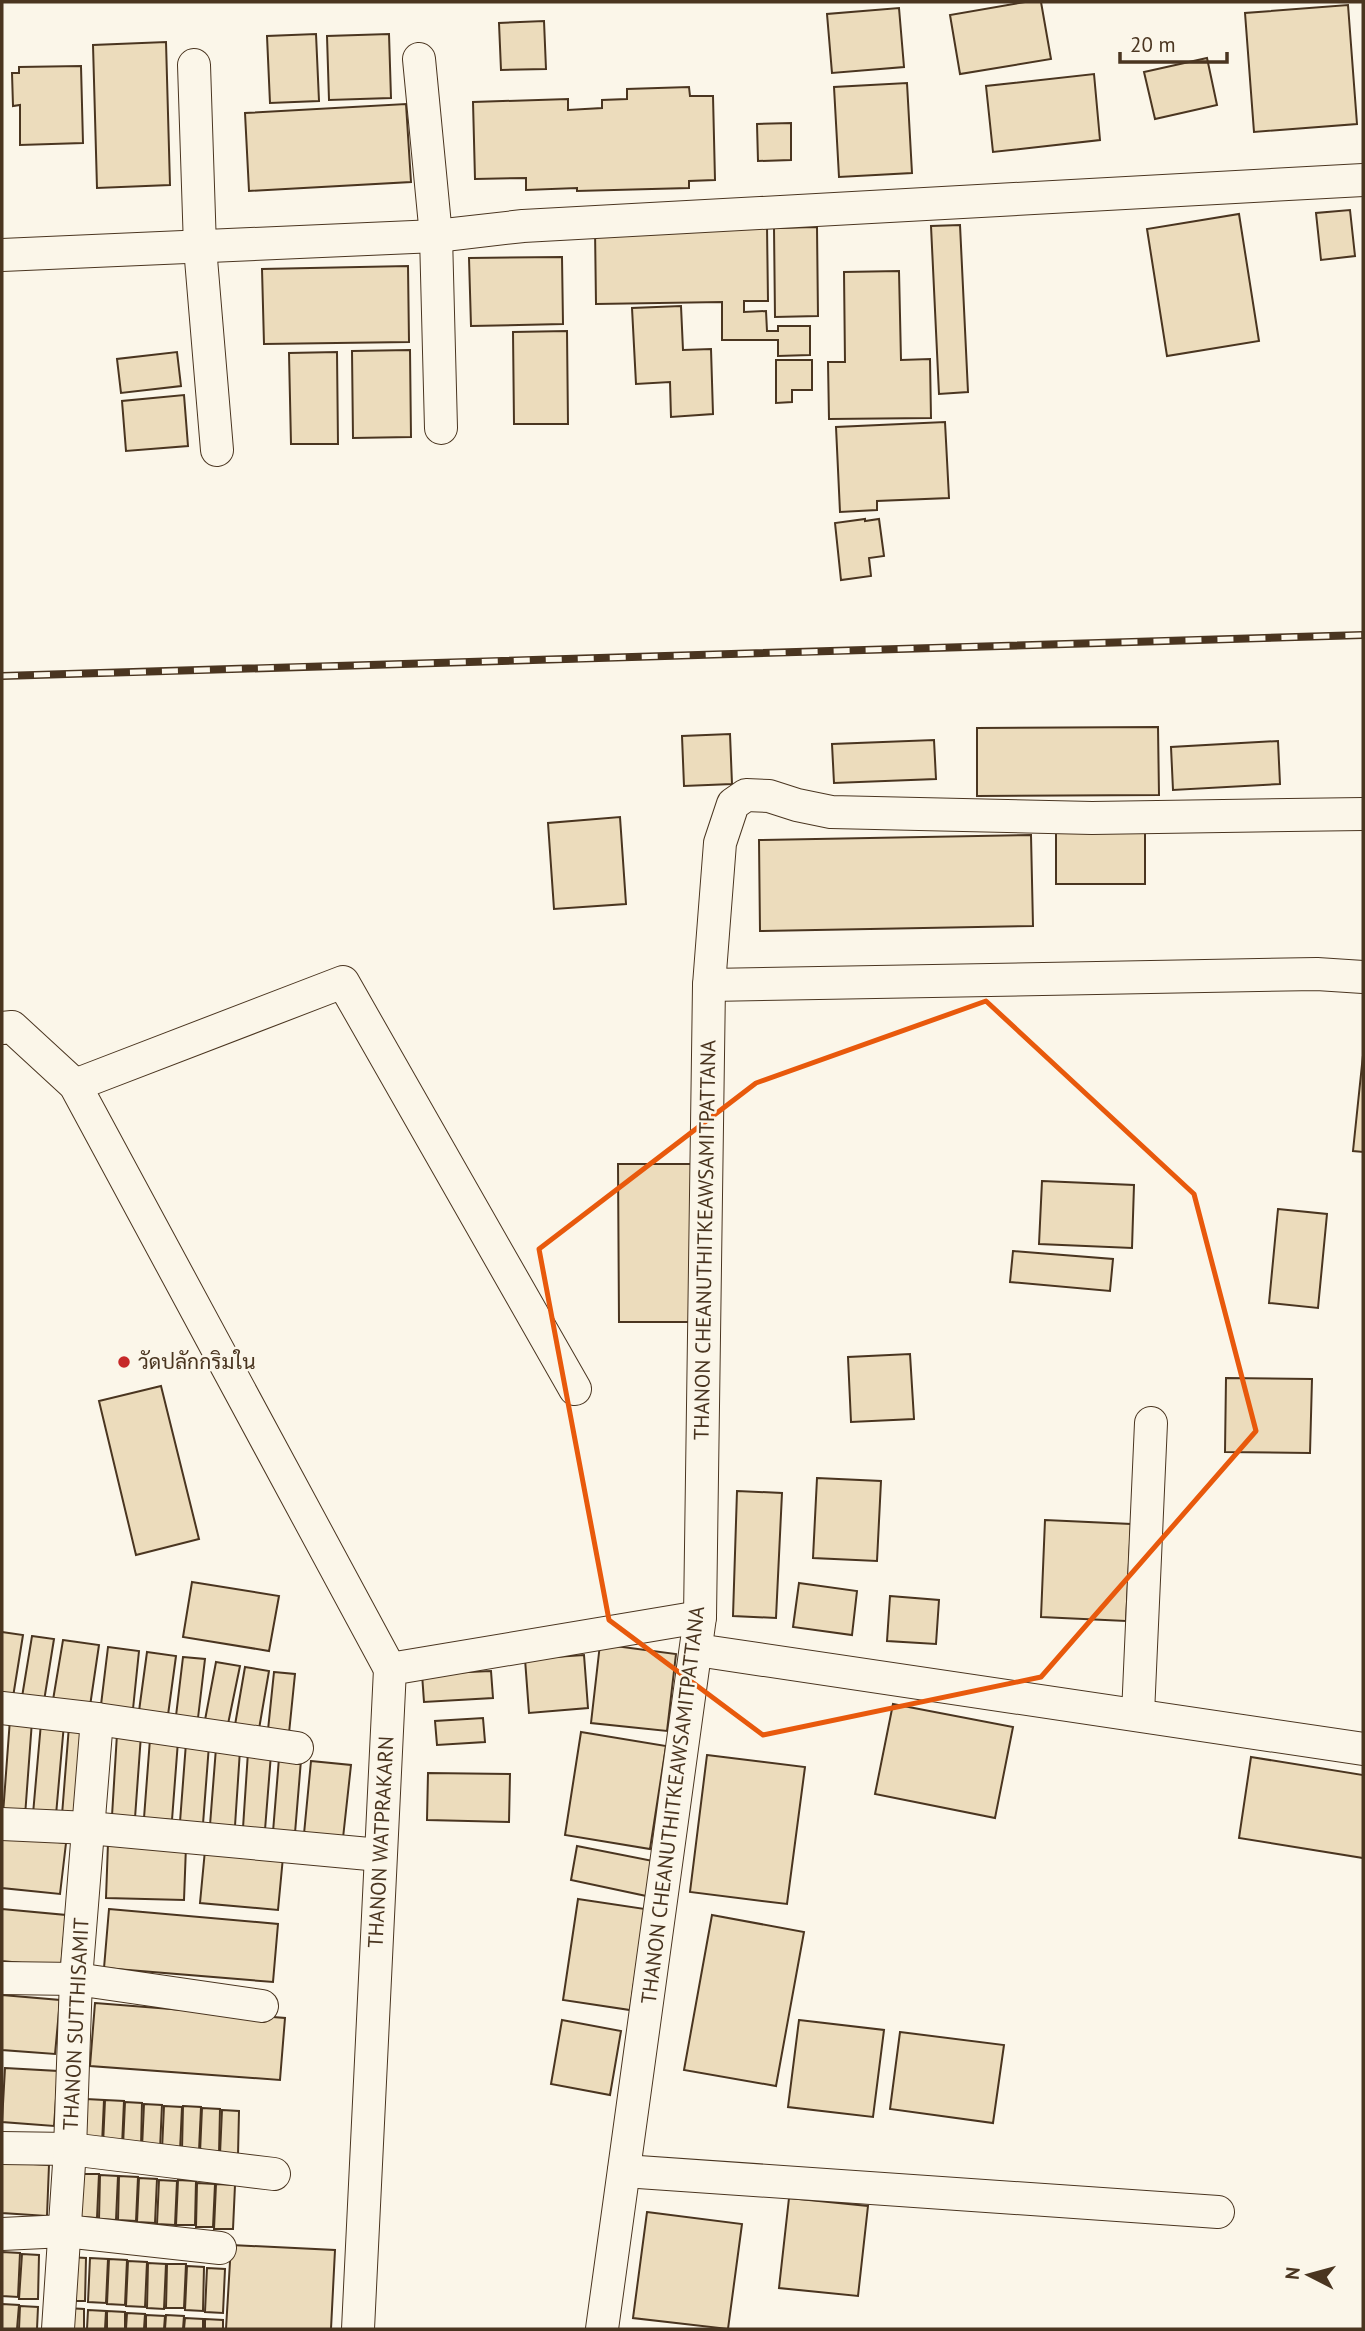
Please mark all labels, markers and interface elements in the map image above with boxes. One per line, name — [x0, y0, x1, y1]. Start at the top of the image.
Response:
scale bar — [1120, 21, 1227, 65]
text: 20 m — [1130, 31, 1176, 58]
street label: THANON CHEANUTHITKEAWSAMITPATTANA — [688, 1039, 722, 1440]
place label: วัดปลักกริมใน — [138, 1348, 256, 1375]
marker: วัดปลักกริมใน — [116, 1354, 132, 1370]
street label: THANON CHEANUTHITKEAWSAMITPATTANA — [635, 1604, 710, 2005]
street label: THANON WATPRAKARN — [361, 1735, 400, 1949]
street label: THANON SUTTHISAMIT — [56, 1917, 95, 2131]
north arrow — [1274, 2240, 1344, 2310]
text: N — [1280, 2266, 1305, 2281]

